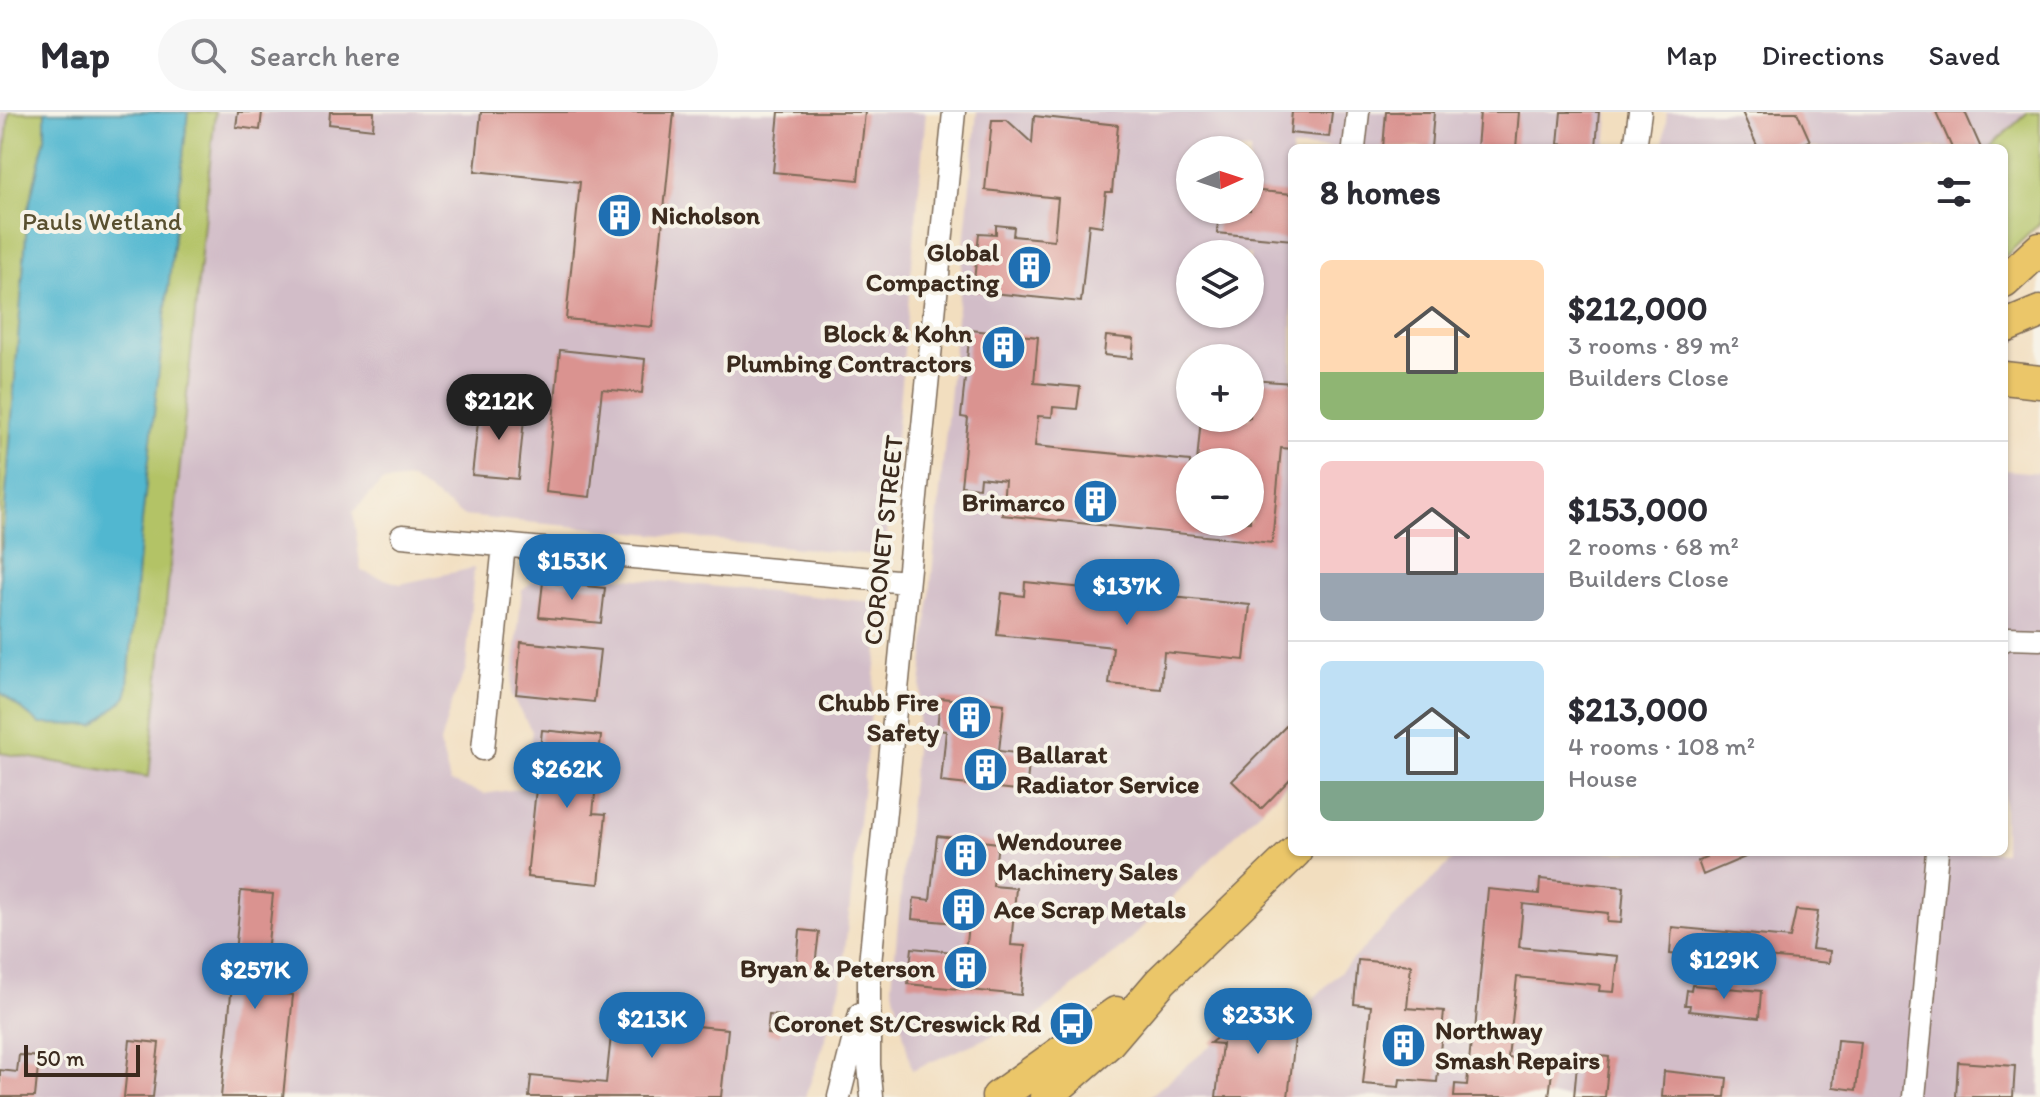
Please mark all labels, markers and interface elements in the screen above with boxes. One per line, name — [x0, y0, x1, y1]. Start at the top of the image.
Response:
search box — [158, 19, 718, 91]
text: Map — [40, 32, 110, 78]
icon: search — [186, 33, 230, 77]
text: Search here — [250, 37, 400, 74]
text: Map — [1666, 38, 1717, 72]
text: Directions — [1761, 38, 1885, 72]
text: Saved — [1929, 38, 2000, 72]
north arrow — [1176, 136, 1264, 224]
map controls — [1176, 136, 1264, 536]
icon: filters — [1932, 170, 1976, 214]
text: 8 homes — [1320, 172, 1441, 213]
building icon: Nicholson — [596, 191, 644, 239]
place label: Nicholson — [651, 199, 760, 231]
park label: Pauls Wetland — [22, 205, 182, 237]
place label: Global Compacting — [866, 236, 1000, 298]
button: layers — [1176, 240, 1264, 328]
building icon: Global Compacting — [1006, 243, 1054, 291]
text: $212,000 — [1568, 288, 1708, 329]
icon: home — [1384, 292, 1480, 388]
place label: Block & Kohn Plumbing Contractors — [726, 317, 972, 379]
building icon: Block & Kohn Plumbing Contractors — [979, 324, 1027, 372]
text: 3 rooms · 89 m² — [1568, 329, 1739, 361]
button: + — [1176, 344, 1264, 432]
text: Builders Close — [1568, 361, 1729, 393]
pin: $212K — [443, 374, 555, 442]
text: $212K — [464, 384, 534, 416]
street label: CORONET STREET — [856, 433, 910, 647]
button: − — [1176, 448, 1264, 536]
building icon: Brimarco — [1072, 478, 1120, 526]
place label: Brimarco — [962, 486, 1065, 518]
text: $153,000 — [1568, 489, 1708, 530]
icon: home — [1384, 493, 1480, 589]
text: 2 rooms · 68 m² — [1568, 530, 1739, 562]
pin: $153K — [516, 534, 628, 602]
text: $153K — [537, 544, 607, 576]
pin: $137K — [1071, 559, 1183, 627]
text: Builders Close — [1568, 562, 1729, 594]
text: $137K — [1093, 569, 1161, 601]
place label: Chubb Fire Safety — [818, 686, 940, 748]
text: $213,000 — [1568, 689, 1708, 730]
building icon: Chubb Fire Safety — [946, 693, 994, 741]
icon: home — [1384, 693, 1480, 789]
text: 4 rooms · 108 m² — [1568, 730, 1755, 762]
place label: Ballarat Radiator Service — [1016, 738, 1199, 800]
pin: $262K — [511, 742, 623, 810]
building icon: Ballarat Radiator Service — [961, 745, 1009, 793]
text: $262K — [532, 752, 602, 784]
text: House — [1568, 762, 1638, 794]
place label: Wendouree Machinery Sales — [997, 825, 1178, 887]
building icon: Wendouree Machinery Sales — [942, 832, 990, 880]
building icon: Ace Scrap Metals — [939, 885, 987, 933]
place label: Ace Scrap Metals — [993, 893, 1186, 925]
pin: $129K — [1668, 933, 1780, 1001]
pin: $257K — [199, 943, 311, 1011]
text: $129K — [1689, 943, 1759, 975]
building icon: Bryan & Peterson — [942, 944, 990, 992]
place label: Bryan & Peterson — [740, 952, 935, 984]
text: $257K — [220, 953, 290, 985]
pin: $233K — [1202, 988, 1314, 1056]
pin: $213K — [596, 992, 708, 1060]
text: $233K — [1222, 998, 1294, 1030]
bus stop icon: Coronet St/Creswick Rd — [1048, 999, 1096, 1047]
text: $213K — [617, 1002, 687, 1034]
place label: Coronet St/Creswick Rd — [774, 1007, 1042, 1039]
place label: Northway Smash Repairs — [1435, 1014, 1600, 1076]
building icon: Northway Smash Repairs — [1380, 1021, 1428, 1069]
scale bar — [24, 1041, 140, 1077]
text: 50 m — [36, 1045, 85, 1072]

